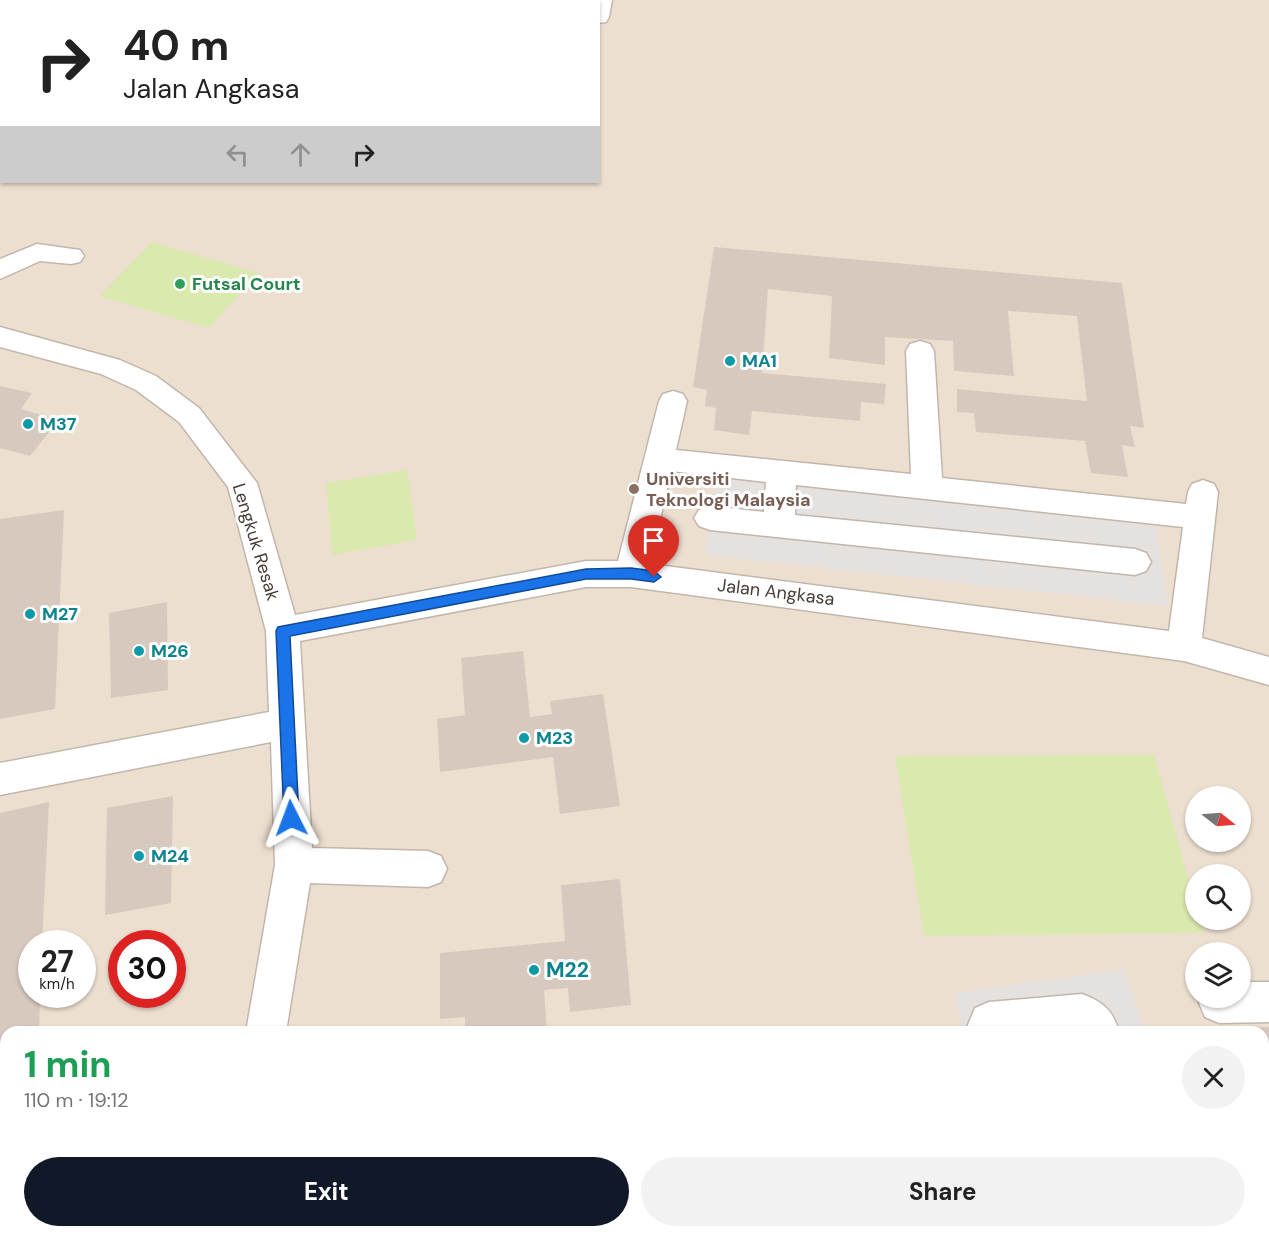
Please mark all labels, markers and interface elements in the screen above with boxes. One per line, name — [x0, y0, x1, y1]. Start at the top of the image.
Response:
text: 40 m — [123, 18, 229, 73]
icon: right — [24, 24, 102, 102]
text: Jalan Angkasa — [123, 71, 300, 106]
icon: left — [221, 138, 254, 171]
icon: ahead — [284, 138, 317, 171]
icon: right — [347, 138, 380, 171]
place label: Futsal Court — [192, 272, 301, 296]
marker: Futsal Court — [173, 277, 187, 291]
place label: MA1 — [742, 349, 777, 373]
marker: MA1 — [723, 354, 737, 368]
place label: M37 — [40, 412, 77, 436]
marker: M37 — [21, 417, 35, 431]
place label: Universiti Teknologi Malaysia — [646, 467, 811, 512]
street label: Lengkuk Resak — [227, 481, 285, 603]
marker: Universiti Teknologi Malaysia — [627, 482, 641, 496]
pin — [628, 515, 679, 577]
icon: arrive — [637, 524, 670, 557]
street label: Jalan Angkasa — [716, 573, 836, 611]
place label: M27 — [42, 602, 78, 626]
marker: M27 — [23, 607, 37, 621]
place label: M26 — [151, 639, 189, 663]
marker: M26 — [132, 644, 146, 658]
place label: M23 — [536, 726, 573, 750]
marker: M23 — [517, 731, 531, 745]
position arrow — [259, 786, 323, 850]
north arrow — [1185, 786, 1251, 852]
map controls — [1185, 786, 1251, 1008]
place label: M24 — [151, 844, 189, 868]
marker: M24 — [132, 849, 146, 863]
button: search — [1185, 864, 1251, 930]
speed limit sign: 30 — [108, 930, 186, 1008]
text: 27 — [40, 942, 74, 981]
button: layers — [1185, 942, 1251, 1008]
place label: M22 — [546, 956, 589, 984]
marker: M22 — [527, 963, 541, 977]
text: km/h — [39, 974, 75, 994]
text: 1 min — [24, 1041, 112, 1088]
button: close — [1182, 1046, 1245, 1109]
text: 110 m · 19:12 — [24, 1087, 129, 1113]
button: Exit — [24, 1157, 629, 1226]
button: Share — [641, 1157, 1245, 1226]

